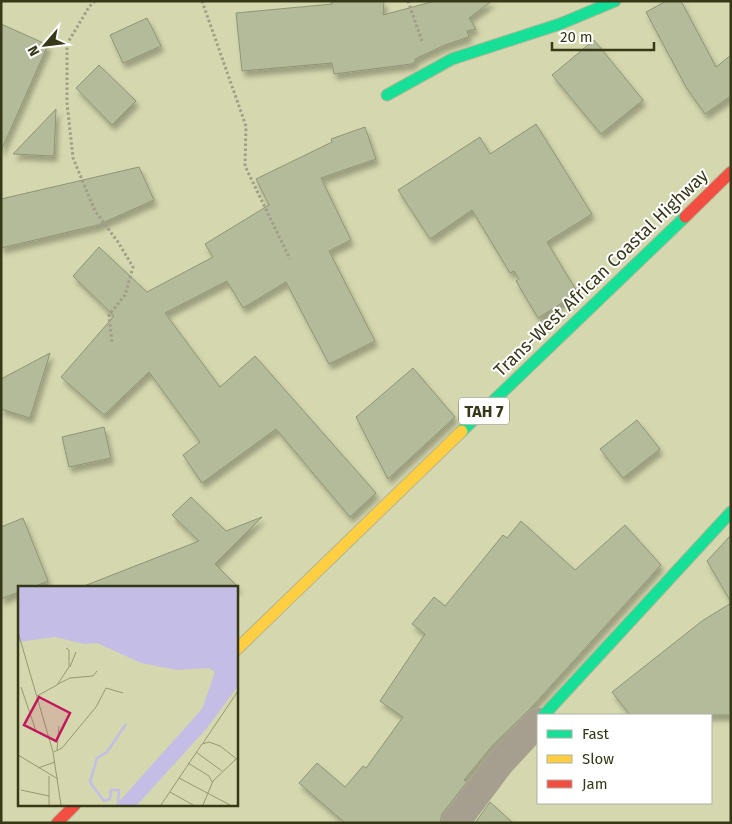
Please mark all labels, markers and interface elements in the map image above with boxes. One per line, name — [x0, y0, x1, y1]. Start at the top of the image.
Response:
north arrow — [20, 20, 70, 70]
scale bar — [552, 20, 654, 52]
text: 20 m — [560, 28, 593, 46]
text: N — [24, 43, 44, 59]
street label: Trans-West African Coastal Highway — [489, 164, 713, 381]
road number: TAH 7 — [459, 398, 509, 424]
inset map — [18, 586, 238, 806]
legend — [537, 714, 712, 804]
text: Fast — [582, 725, 609, 743]
text: Slow — [582, 750, 614, 768]
text: Jam — [582, 775, 608, 793]

